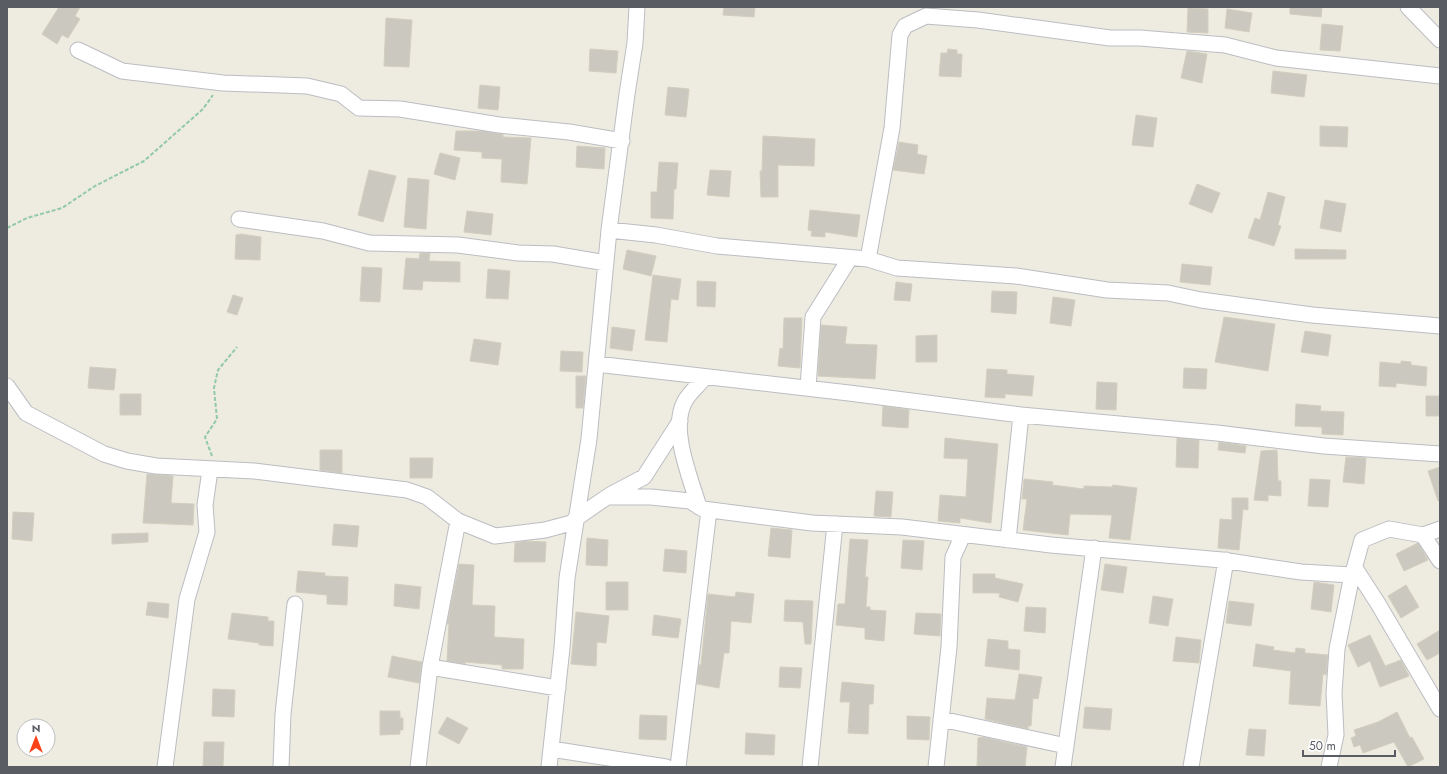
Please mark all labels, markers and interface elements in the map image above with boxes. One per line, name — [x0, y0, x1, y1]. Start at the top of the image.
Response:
north arrow — [16, 718, 56, 758]
text: N — [32, 720, 40, 736]
scale bar — [1303, 732, 1395, 758]
text: 50 m — [1309, 737, 1336, 755]

